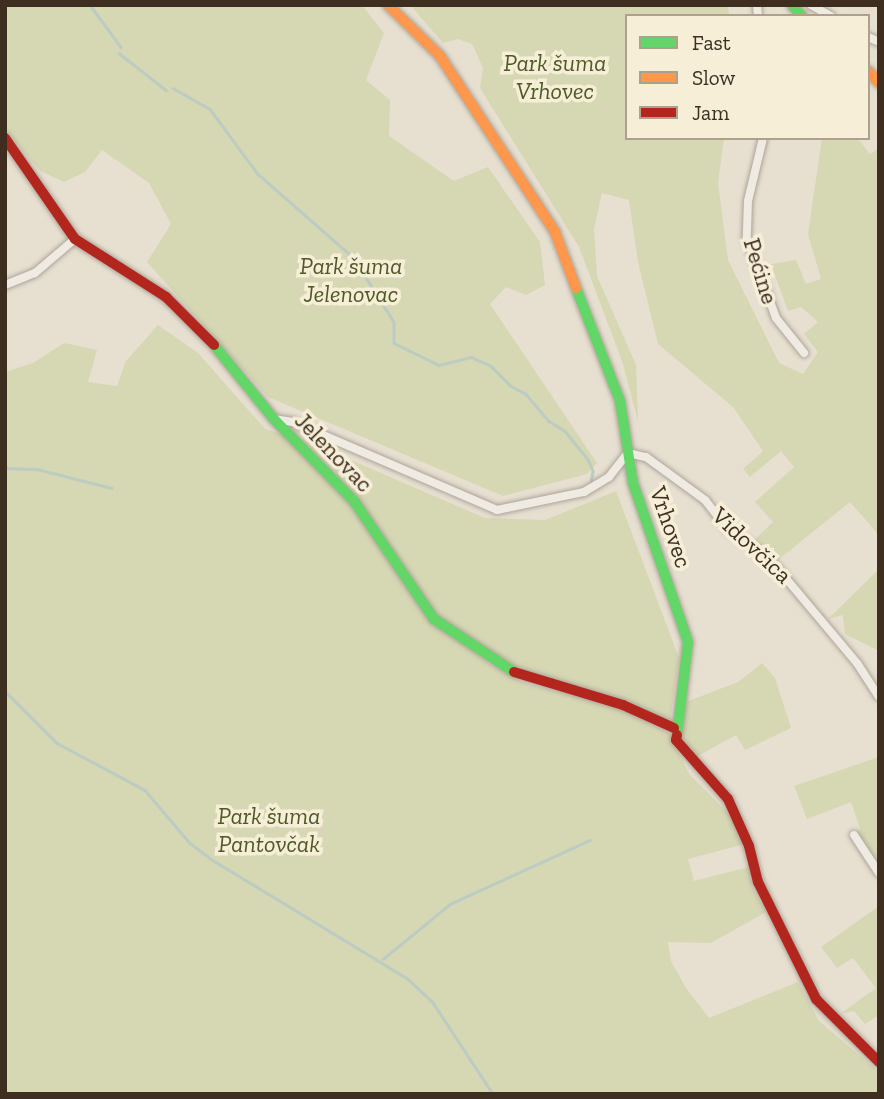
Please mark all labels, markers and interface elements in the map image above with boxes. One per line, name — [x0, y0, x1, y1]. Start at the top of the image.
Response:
legend — [625, 14, 870, 140]
text: Fast — [692, 30, 731, 55]
park label: Park šuma Vrhovec — [503, 49, 607, 105]
text: Slow — [692, 65, 735, 90]
text: Jam — [692, 100, 729, 125]
street label: Pećine — [737, 235, 785, 307]
park label: Park šuma Jelenovac — [299, 252, 403, 308]
street label: Jelenovac — [289, 406, 379, 498]
street label: Vrhovec — [644, 483, 698, 571]
street label: Vidovčica — [706, 501, 798, 589]
park label: Park šuma Pantovčak — [217, 802, 321, 858]

